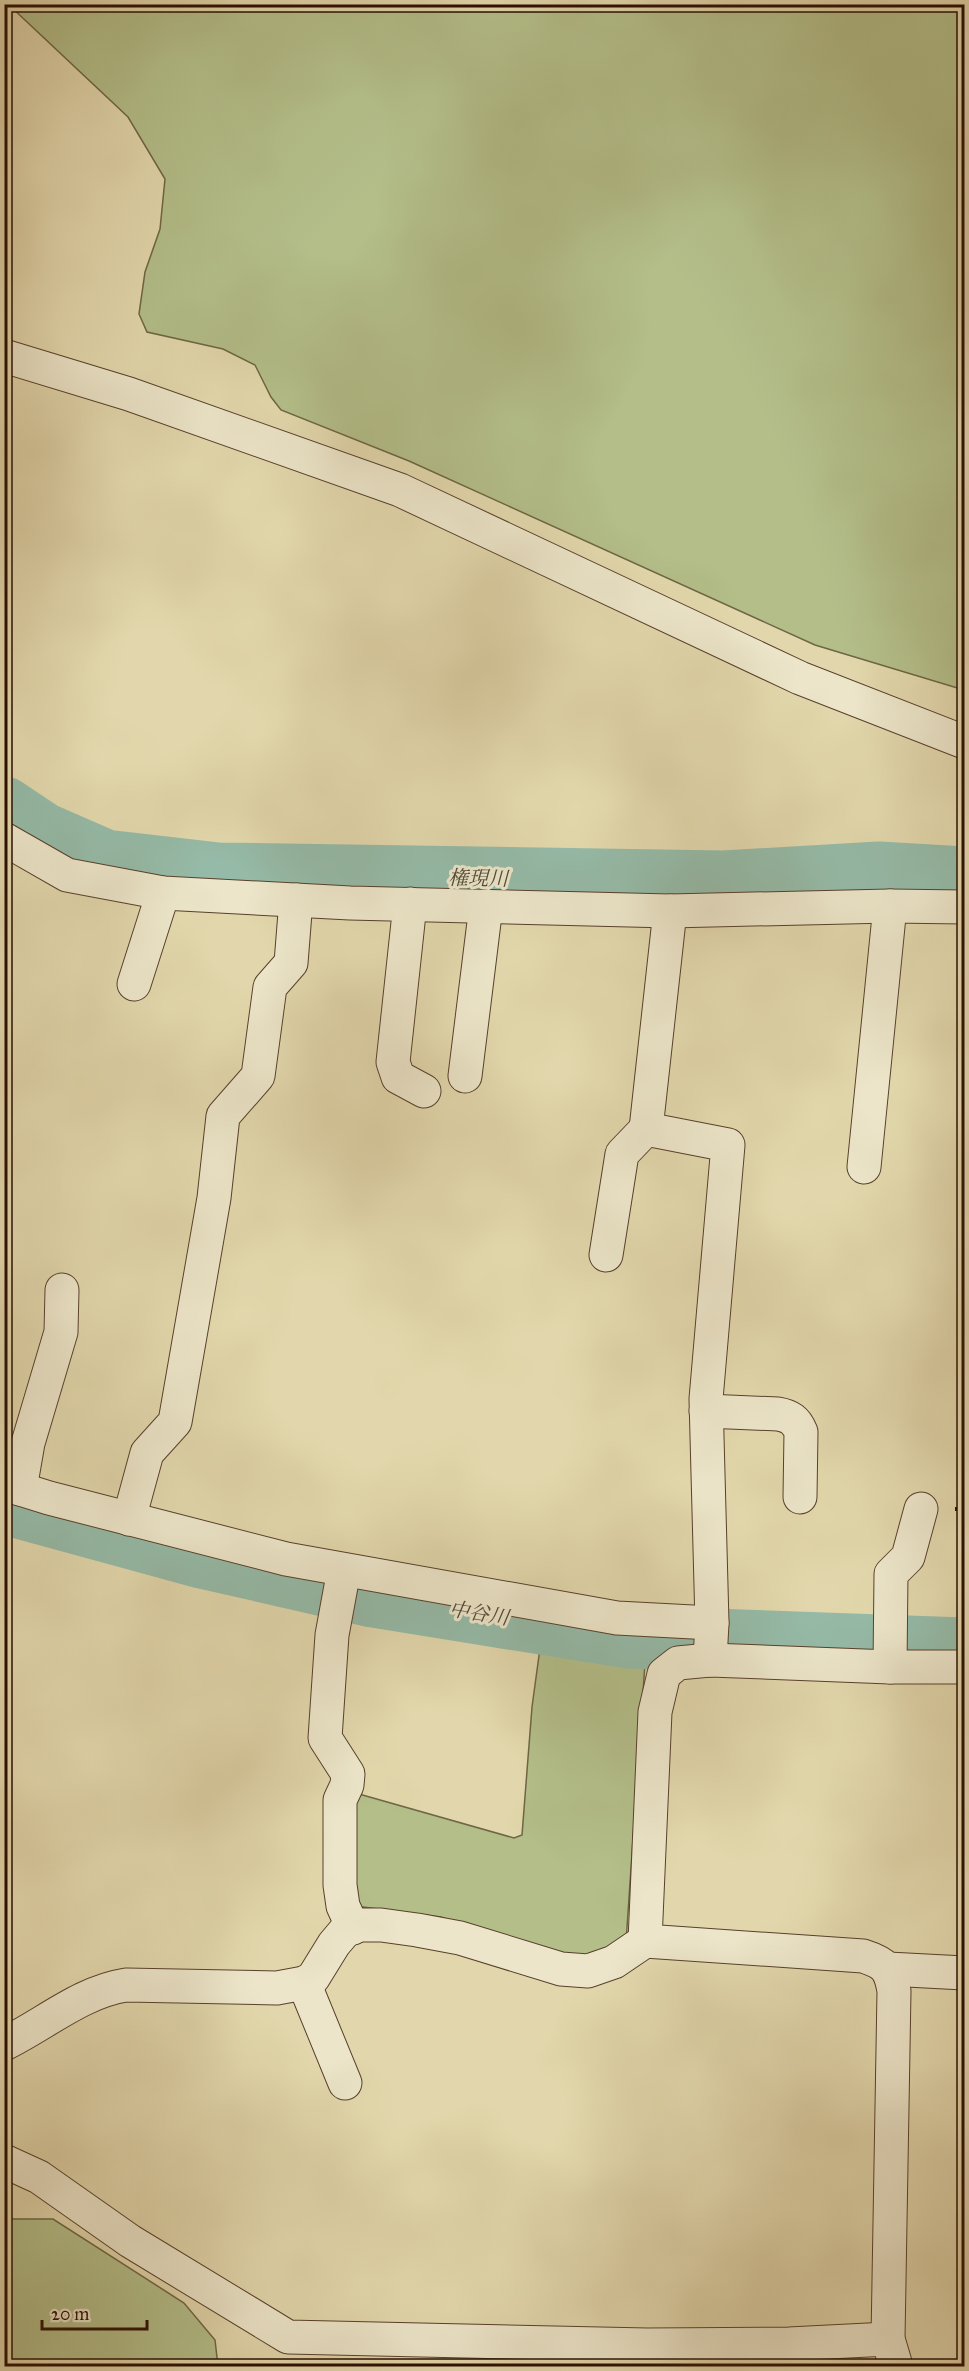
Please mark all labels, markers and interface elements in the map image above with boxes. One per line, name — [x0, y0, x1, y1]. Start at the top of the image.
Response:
water label: 権現川 — [448, 865, 510, 891]
water label: 中谷川 — [447, 1596, 512, 1630]
scale bar — [42, 2293, 147, 2331]
text: 20 m — [51, 2303, 89, 2325]

